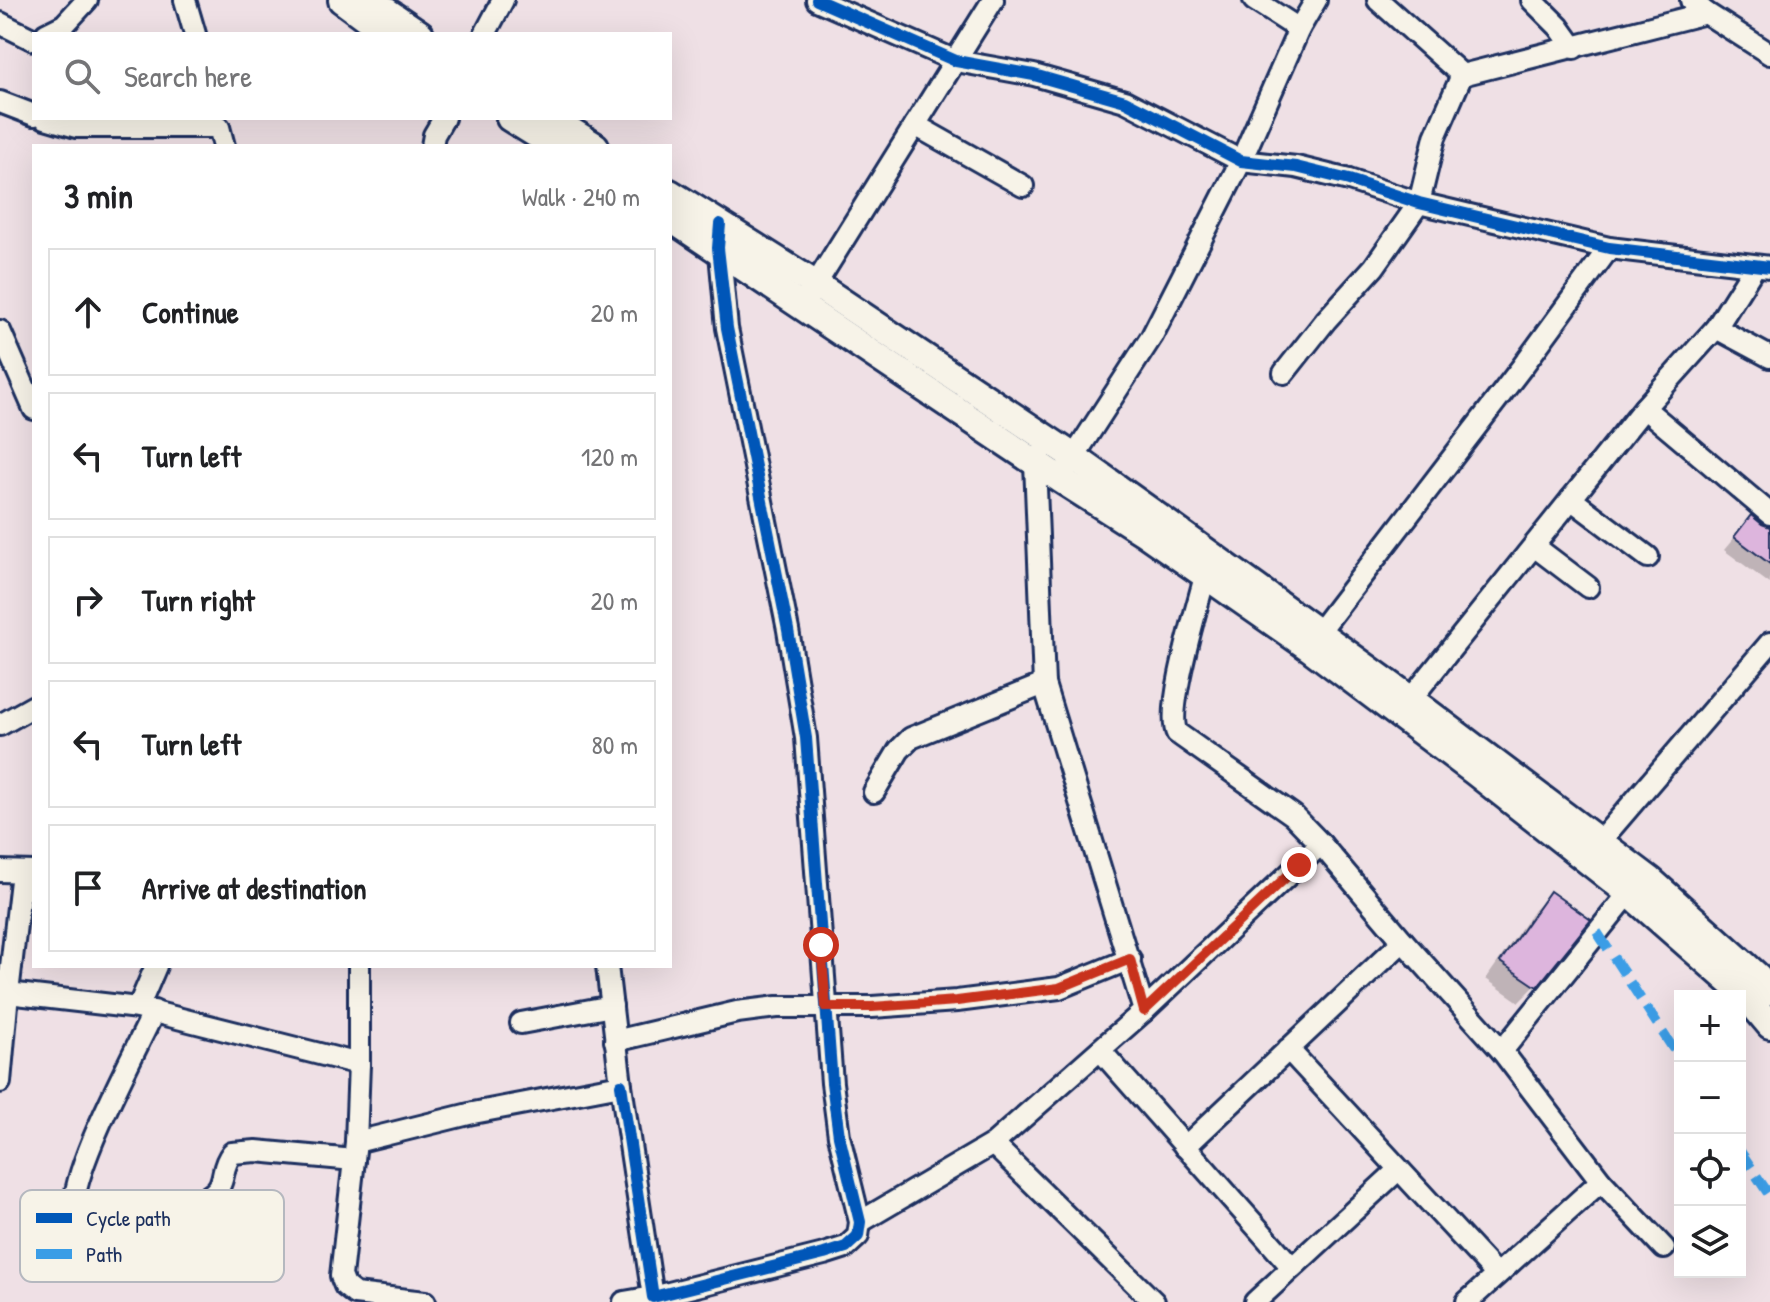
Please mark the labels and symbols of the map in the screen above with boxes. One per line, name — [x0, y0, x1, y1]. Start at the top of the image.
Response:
route end — [1281, 847, 1317, 883]
route start — [803, 927, 839, 963]
legend — [20, 1190, 284, 1282]
text: Cycle path — [86, 1203, 170, 1233]
text: Path — [86, 1239, 122, 1269]

